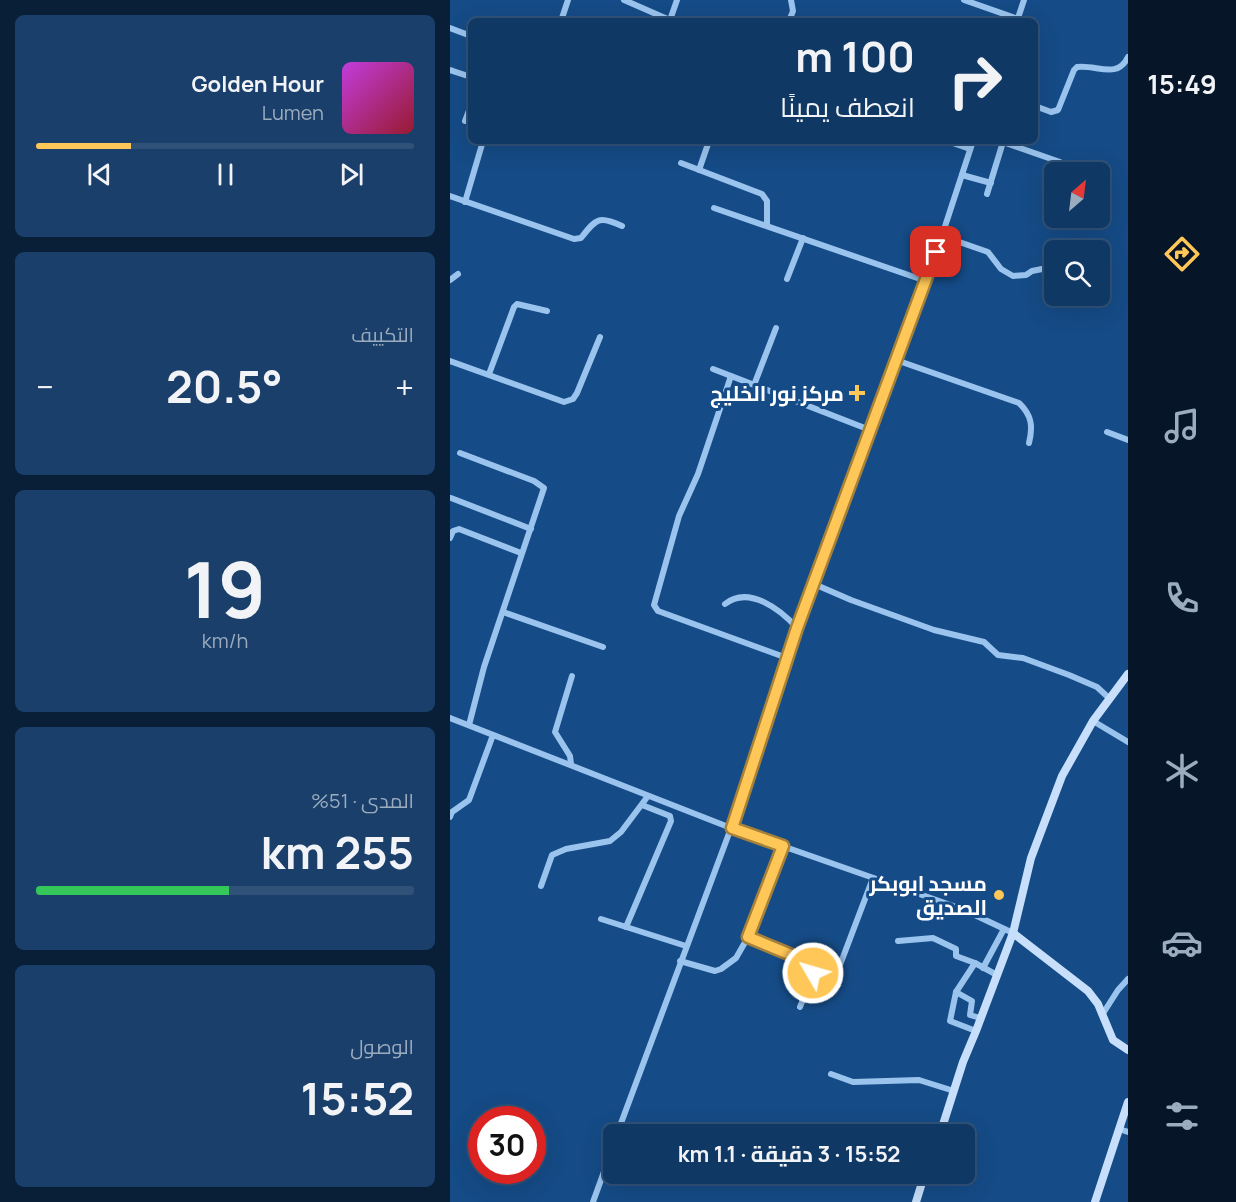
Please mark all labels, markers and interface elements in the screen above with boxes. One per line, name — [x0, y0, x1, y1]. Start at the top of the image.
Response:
text: 100 m — [795, 27, 915, 85]
icon: right — [936, 42, 1014, 120]
text: 15:49 — [1147, 65, 1217, 102]
text: Golden Hour — [191, 69, 324, 99]
text: انعطف يمينًا — [780, 88, 915, 125]
text: Lumen — [262, 99, 324, 126]
icon: previous — [83, 158, 116, 191]
icon: pause — [209, 158, 242, 191]
icon: next — [335, 158, 368, 191]
north arrow — [1044, 162, 1110, 228]
map controls — [1044, 162, 1110, 306]
pin — [910, 226, 961, 277]
icon: directions — [1161, 233, 1203, 275]
icon: arrive — [919, 235, 952, 268]
button: search — [1044, 240, 1110, 306]
text: التكييف — [351, 321, 414, 348]
text: 20.5° — [166, 355, 283, 417]
text: − — [36, 364, 54, 409]
text: + — [395, 364, 414, 409]
place label: مركز نور الخليج — [710, 379, 844, 408]
marker: مركز نور الخليج — [848, 384, 866, 402]
icon: music — [1161, 405, 1203, 447]
text: 19 — [184, 535, 266, 641]
icon: phone — [1161, 577, 1203, 619]
text: km/h — [202, 627, 248, 654]
icon: climate — [1161, 750, 1203, 792]
text: المدى · 51% — [311, 787, 414, 814]
text: 255 km — [261, 821, 414, 883]
place label: مسجد ابوبكر الصديق — [869, 869, 987, 921]
marker: مسجد ابوبكر الصديق — [992, 888, 1006, 902]
icon: car — [1161, 922, 1203, 964]
position arrow — [781, 941, 845, 1005]
text: الوصول — [350, 1033, 414, 1060]
text: 15:52 — [301, 1067, 414, 1129]
icon: filters — [1161, 1095, 1203, 1137]
speed limit sign: 30 — [468, 1106, 546, 1184]
text: 15:52 · 3 دقيقة · 1.1 km — [678, 1139, 900, 1169]

